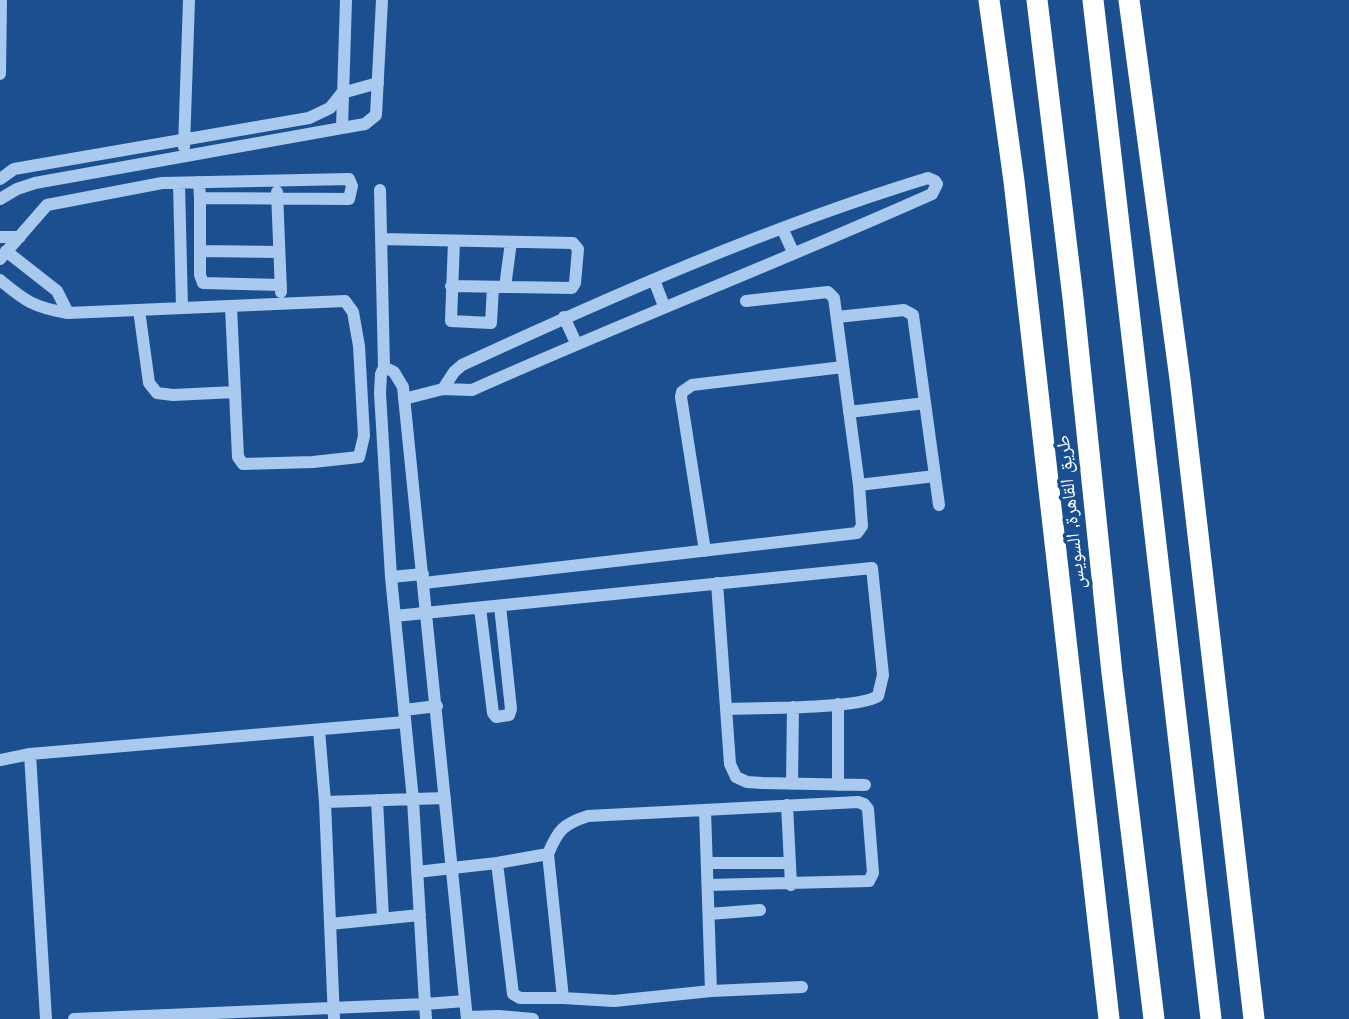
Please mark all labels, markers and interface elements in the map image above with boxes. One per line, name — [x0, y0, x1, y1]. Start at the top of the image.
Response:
street label: طريق القاهرة, السويس — [1053, 434, 1091, 590]

